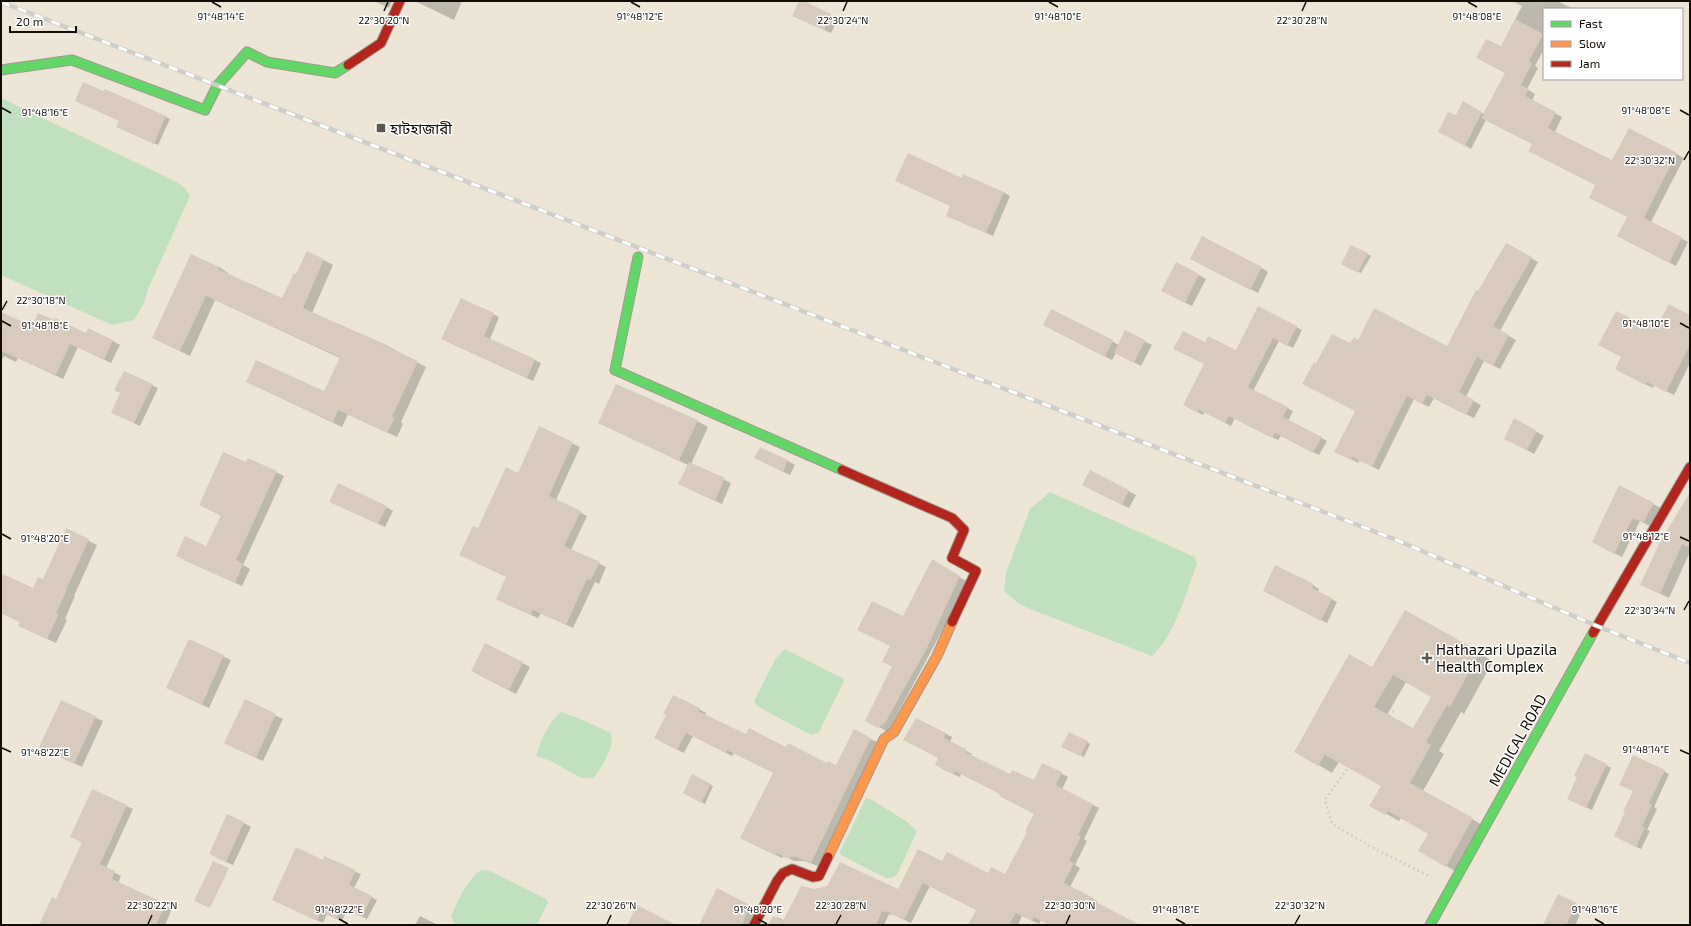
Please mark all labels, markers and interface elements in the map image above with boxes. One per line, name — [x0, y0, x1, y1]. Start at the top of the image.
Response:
scale bar — [10, 8, 76, 34]
legend — [1543, 8, 1683, 80]
text: 91°48'14"E — [198, 10, 245, 22]
text: 91°48'12"E — [617, 10, 664, 22]
text: 91°48'10"E — [1035, 10, 1082, 22]
text: 91°48'08"E — [1453, 10, 1502, 22]
text: 20 m — [16, 14, 43, 28]
text: 22°30'20"N — [359, 14, 409, 26]
text: 22°30'24"N — [818, 14, 868, 26]
text: 22°30'28"N — [1277, 14, 1327, 26]
text: Fast — [1579, 16, 1603, 30]
text: Slow — [1579, 36, 1606, 50]
text: Jam — [1579, 56, 1600, 70]
text: 91°48'08"E — [1622, 104, 1671, 116]
text: 91°48'16"E — [22, 106, 69, 118]
place label: হাটহাজারী — [389, 119, 453, 137]
marker: হাটহাজারী — [375, 122, 387, 134]
text: 22°30'32"N — [1625, 154, 1675, 166]
text: 22°30'18"N — [16, 294, 66, 306]
text: 91°48'10"E — [1623, 317, 1670, 329]
text: 91°48'18"E — [22, 319, 69, 331]
text: 91°48'12"E — [1623, 530, 1670, 542]
text: 91°48'20"E — [21, 532, 70, 544]
text: 22°30'34"N — [1625, 604, 1675, 616]
place label: Hathazari Upazila Health Complex — [1436, 640, 1557, 675]
marker: Hathazari Upazila Health Complex — [1421, 652, 1433, 664]
street label: MEDICAL ROAD — [1484, 691, 1550, 789]
text: 91°48'14"E — [1623, 743, 1670, 755]
text: 91°48'22"E — [21, 746, 69, 758]
text: 22°30'22"N — [127, 899, 177, 911]
text: 22°30'26"N — [586, 899, 636, 911]
text: 22°30'28"N — [816, 899, 866, 911]
text: 22°30'30"N — [1045, 899, 1095, 911]
text: 22°30'32"N — [1275, 899, 1325, 911]
text: 91°48'22"E — [315, 903, 363, 915]
text: 91°48'20"E — [734, 903, 783, 915]
text: 91°48'18"E — [1153, 903, 1200, 915]
text: 91°48'16"E — [1572, 903, 1619, 915]

